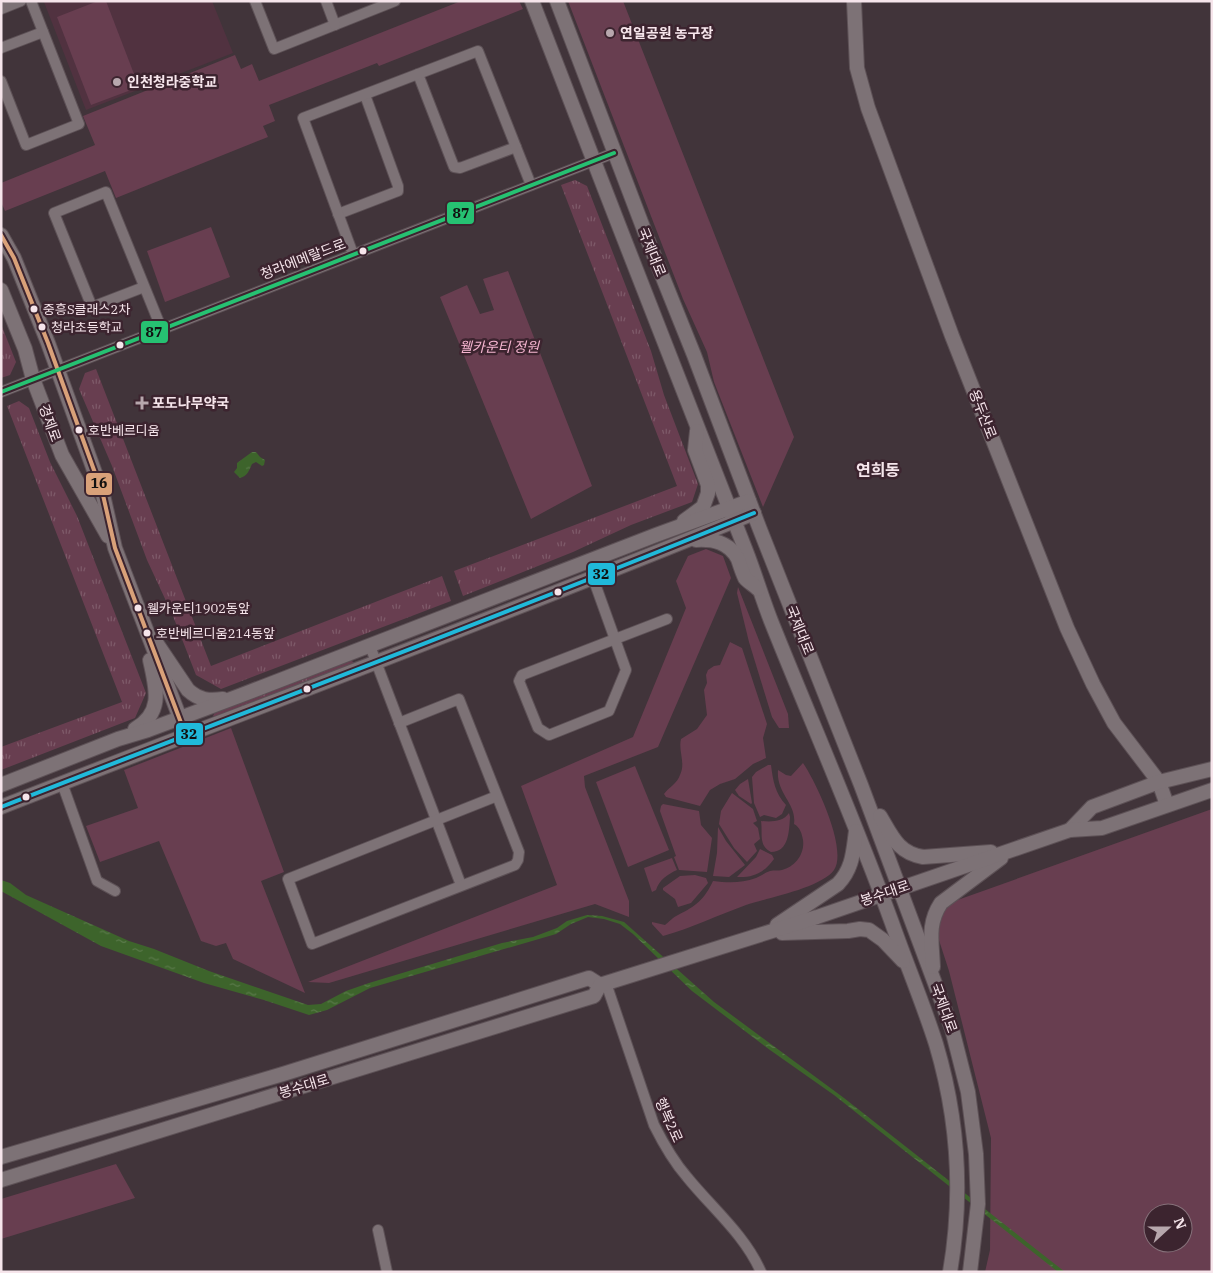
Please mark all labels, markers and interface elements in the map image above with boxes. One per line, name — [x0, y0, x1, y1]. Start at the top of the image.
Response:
place label: 연일공원 농구장 — [620, 24, 714, 42]
marker: 연일공원 농구장 — [604, 27, 616, 39]
place label: 인천청라중학교 — [127, 73, 217, 91]
marker: 인천청라중학교 — [111, 76, 123, 88]
line badge: 87 — [446, 201, 475, 225]
text: 87 — [453, 204, 469, 222]
street label: 국제대로 — [634, 225, 670, 279]
street label: 청라에메랄드로 — [258, 234, 348, 284]
unlabelled marker — [358, 246, 368, 256]
place label: 중흥S클래스2차 — [43, 301, 130, 318]
marker: 중흥S클래스2차 — [29, 304, 39, 314]
place label: 청라초등학교 — [51, 319, 123, 336]
line badge: 87 — [140, 320, 169, 344]
marker: 청라초등학교 — [37, 322, 47, 332]
text: 87 — [146, 323, 162, 341]
park label: 웰카운티 정원 — [459, 338, 540, 356]
unlabelled marker — [115, 340, 125, 350]
street label: 용두산로 — [965, 387, 1001, 441]
place label: 포도나무약국 — [152, 394, 229, 412]
marker: 포도나무약국 — [136, 397, 148, 409]
street label: 경제로 — [35, 402, 65, 444]
place label: 호반베르디움 — [88, 422, 160, 439]
marker: 호반베르디움 — [74, 425, 84, 435]
district label: 연희동 — [856, 460, 900, 480]
line badge: 16 — [85, 472, 113, 496]
text: 16 — [91, 474, 107, 492]
line badge: 32 — [587, 562, 616, 586]
text: 32 — [593, 565, 609, 583]
unlabelled marker — [553, 587, 563, 597]
place label: 웰카운티1902동앞 — [147, 600, 250, 617]
marker: 웰카운티1902동앞 — [133, 603, 143, 613]
street label: 국제대로 — [782, 603, 818, 657]
place label: 호반베르디움214동앞 — [156, 625, 275, 642]
marker: 호반베르디움214동앞 — [142, 628, 152, 638]
unlabelled marker — [302, 684, 312, 694]
line badge: 32 — [175, 722, 204, 746]
text: 32 — [181, 725, 197, 743]
unlabelled marker — [21, 792, 31, 802]
street label: 봉수대로 — [858, 876, 912, 910]
street label: 국제대로 — [927, 981, 961, 1035]
street label: 봉수대로 — [277, 1070, 331, 1102]
street label: 행복2로 — [651, 1095, 687, 1145]
north arrow — [1143, 1203, 1193, 1253]
text: N — [1170, 1215, 1191, 1232]

